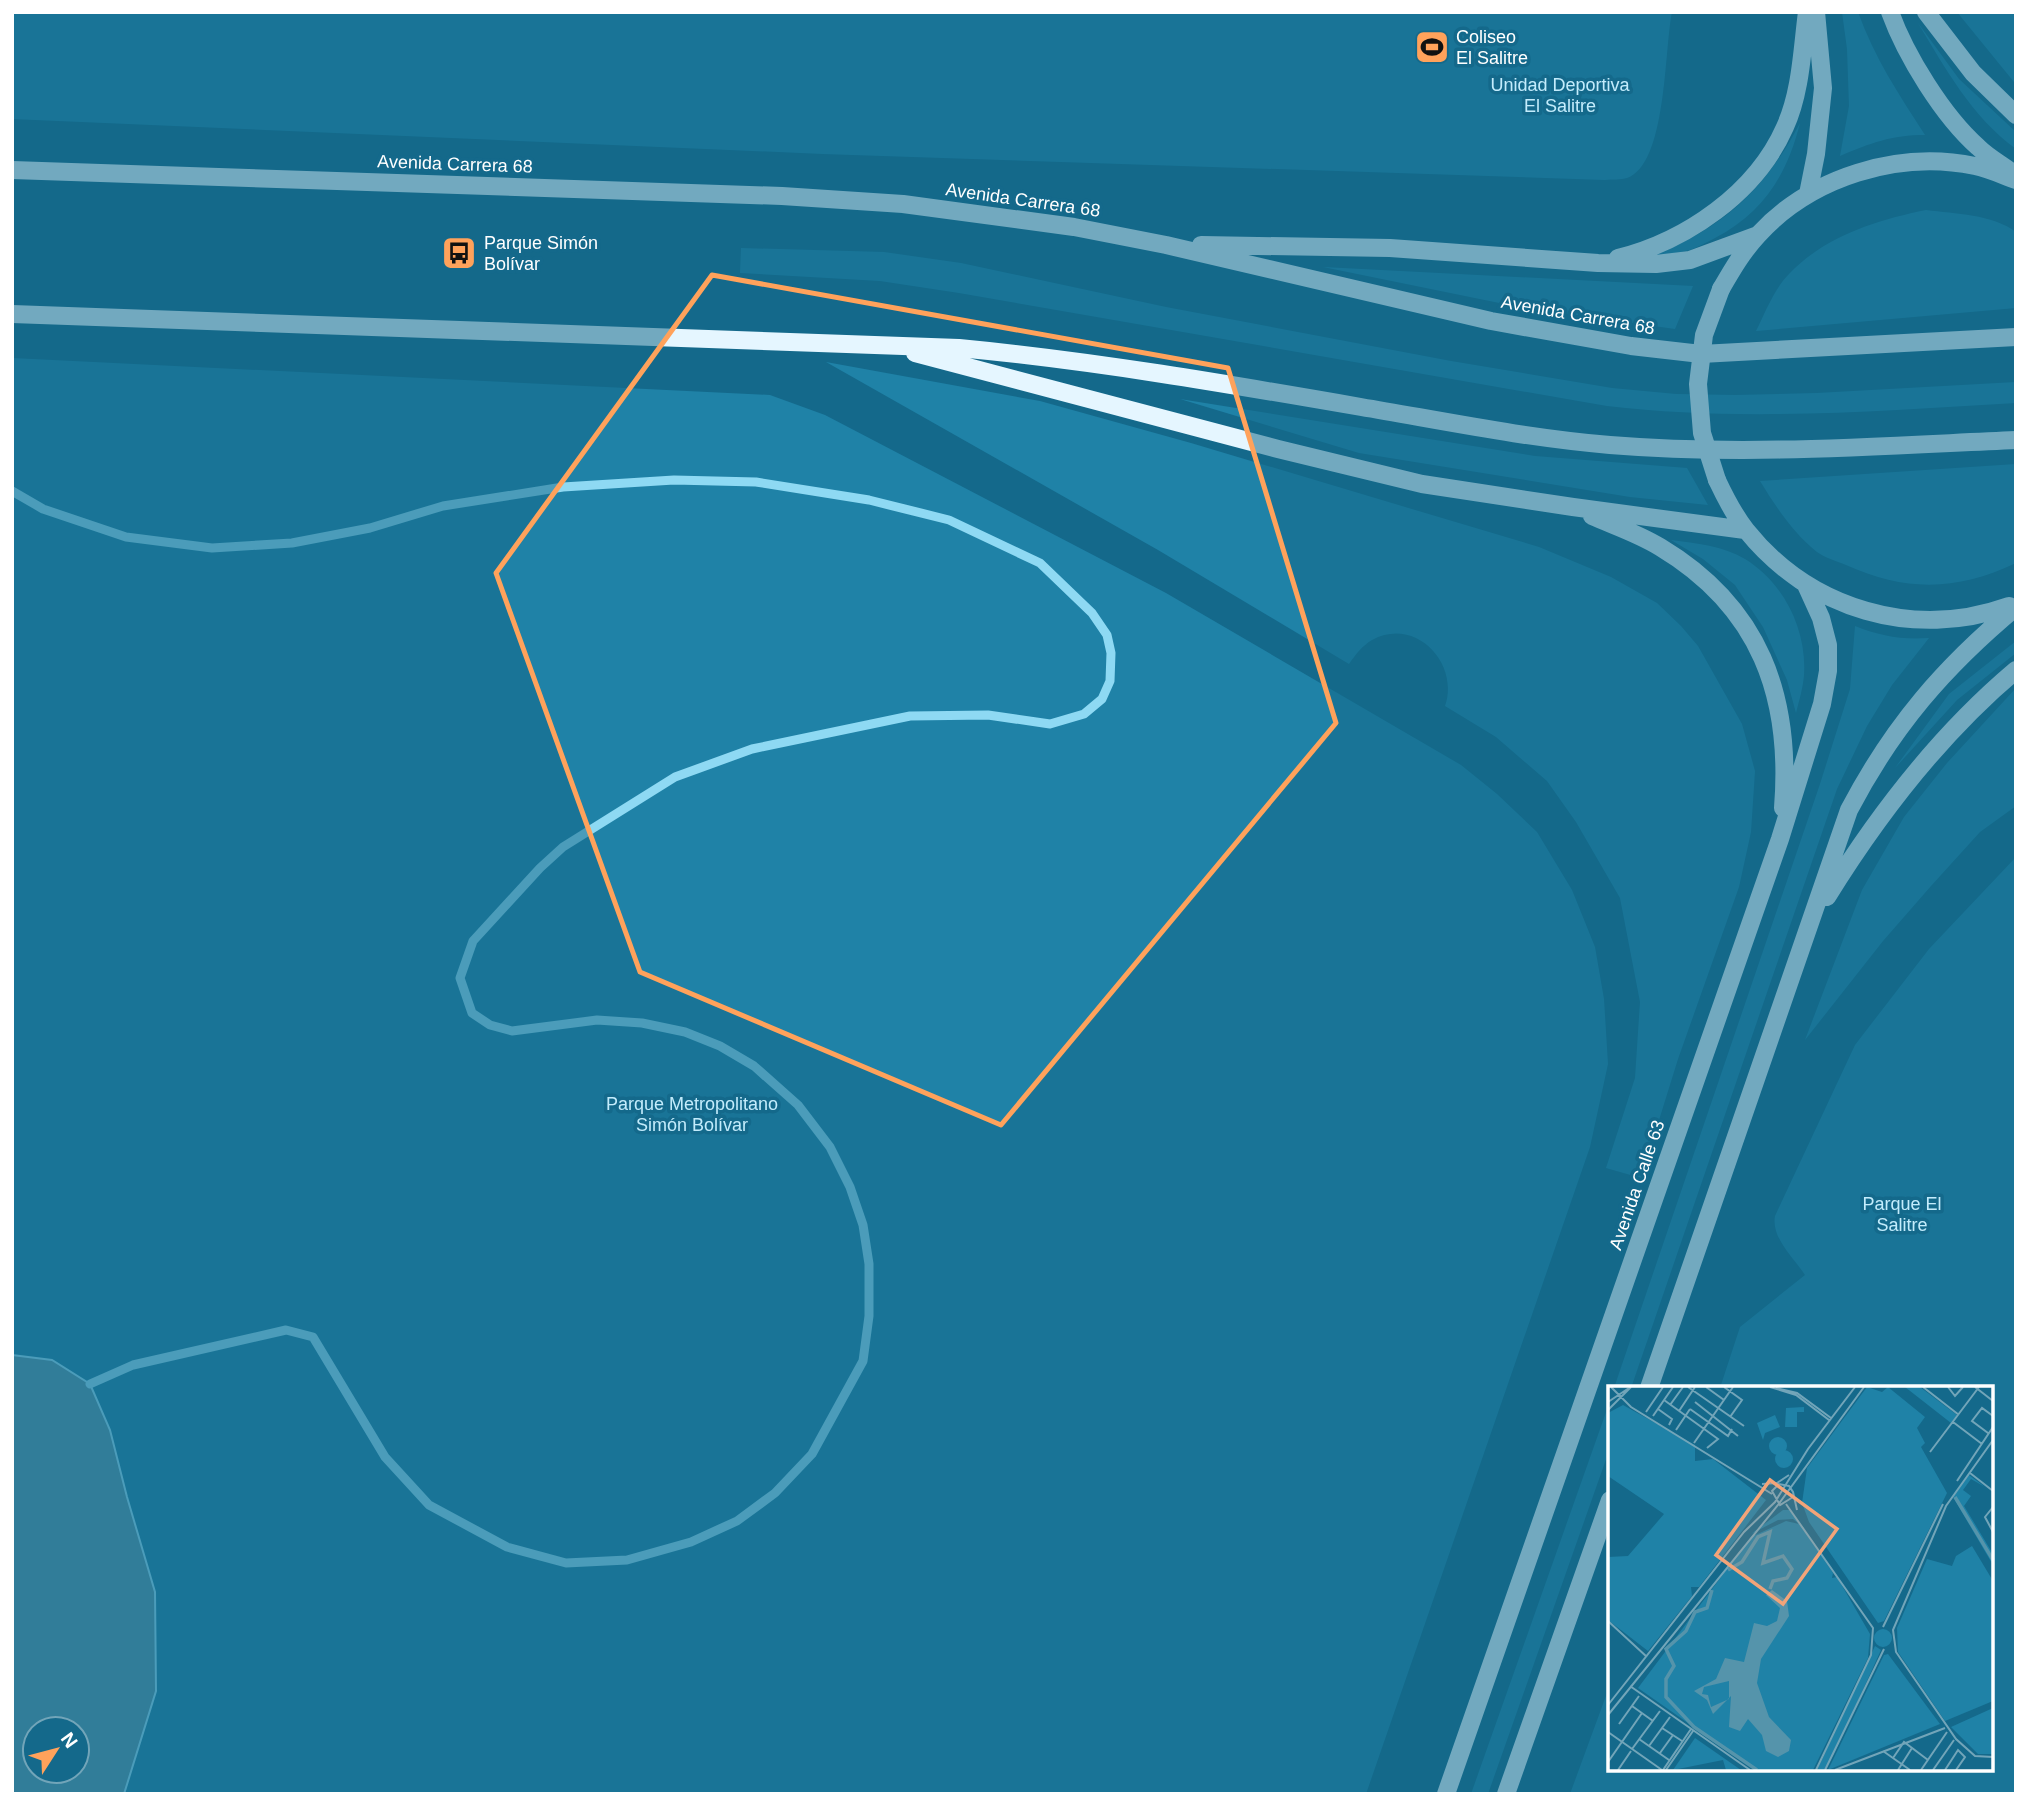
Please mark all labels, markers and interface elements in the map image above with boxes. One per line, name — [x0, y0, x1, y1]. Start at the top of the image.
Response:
place label: Coliseo El Salitre — [1456, 27, 1528, 68]
sports icon: Coliseo El Salitre — [1413, 28, 1451, 66]
park label: Unidad Deportiva El Salitre — [1490, 75, 1631, 116]
street label: Avenida Carrera 68 — [377, 151, 533, 177]
street label: Avenida Carrera 68 — [944, 179, 1102, 221]
place label: Parque Simón Bolívar — [484, 233, 598, 274]
bus stop icon: Parque Simón Bolívar — [440, 234, 478, 272]
street label: Avenida Carrera 68 — [1500, 292, 1656, 338]
park label: Parque Metropolitano Simón Bolívar — [606, 1094, 778, 1135]
street label: Avenida Calle 63 — [1605, 1118, 1669, 1252]
park label: Parque El Salitre — [1862, 1194, 1942, 1235]
inset map — [1608, 1386, 1993, 1771]
north arrow — [21, 1715, 91, 1785]
text: N — [57, 1729, 82, 1752]

